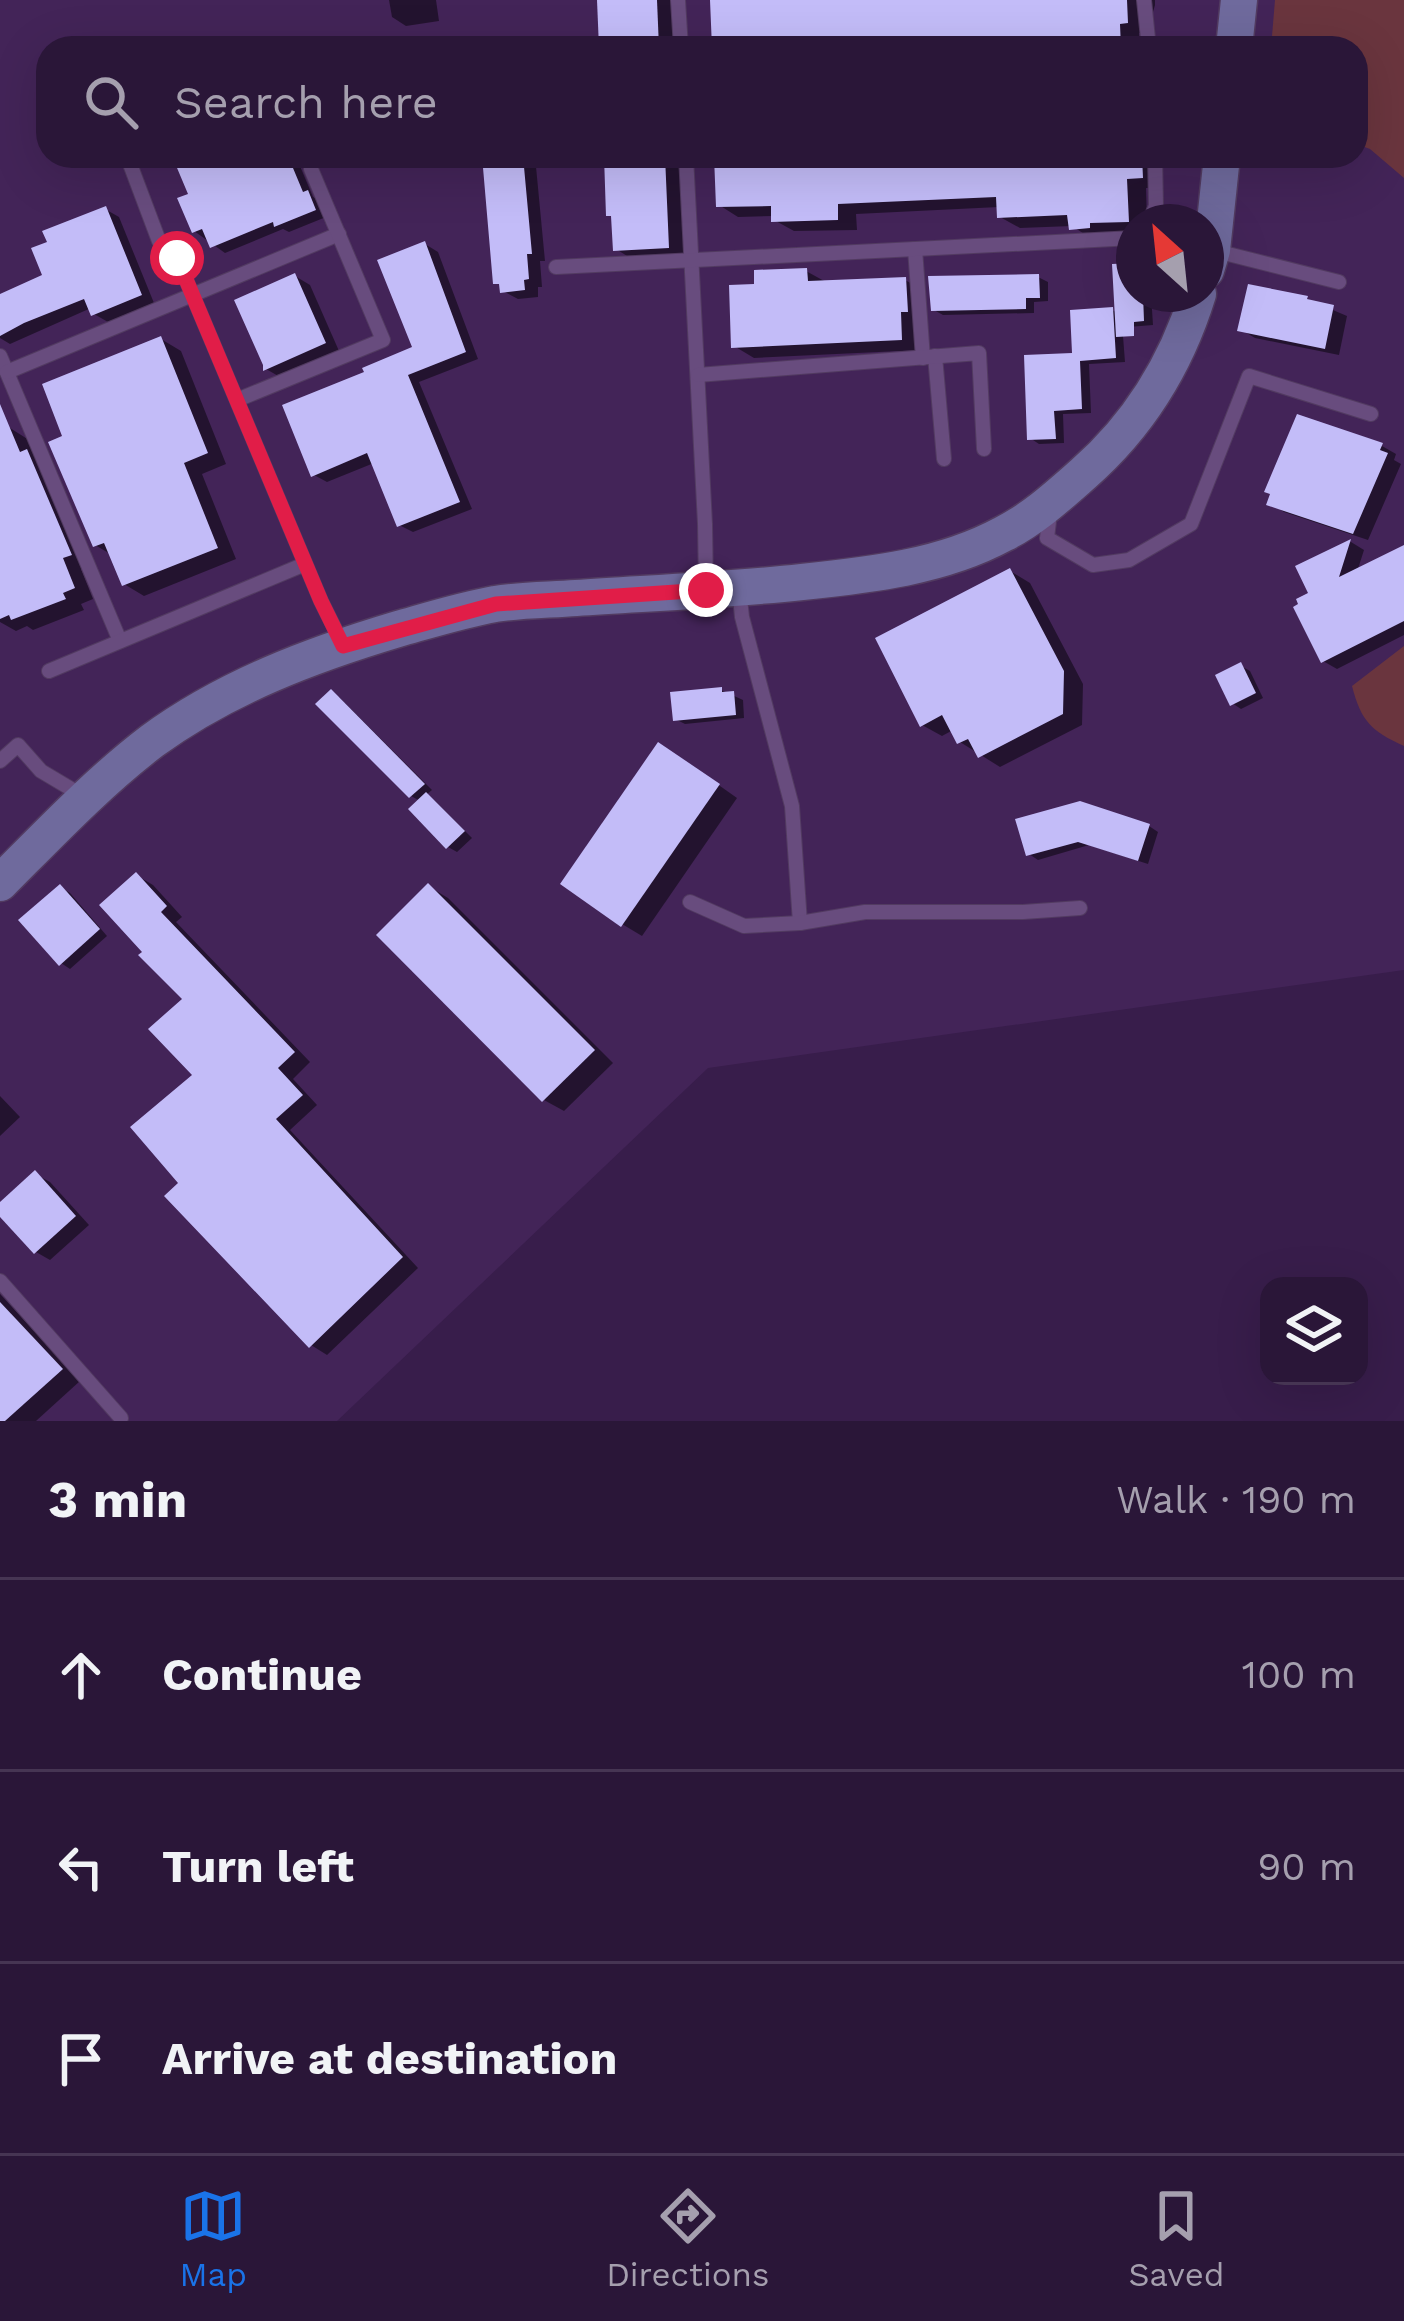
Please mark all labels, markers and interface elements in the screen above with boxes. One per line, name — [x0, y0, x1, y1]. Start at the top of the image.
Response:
search box — [36, 36, 1368, 168]
icon: search — [78, 69, 144, 135]
text: Search here — [174, 76, 438, 129]
north arrow — [1116, 204, 1224, 312]
route start — [150, 231, 204, 285]
route end — [679, 563, 733, 617]
map controls — [1260, 1277, 1368, 1385]
button: layers — [1260, 1277, 1368, 1385]
text: 3 min — [48, 1470, 187, 1529]
text: Walk · 190 m — [1116, 1477, 1356, 1522]
icon: ahead — [48, 1642, 114, 1708]
text: Continue — [162, 1648, 362, 1701]
text: 100 m — [1242, 1652, 1356, 1697]
icon: left — [48, 1834, 114, 1900]
text: Turn left — [162, 1840, 354, 1893]
text: 90 m — [1257, 1844, 1356, 1889]
icon: arrive — [48, 2026, 114, 2092]
text: Arrive at destination — [162, 2032, 617, 2085]
tab: Map — [180, 2183, 247, 2294]
tab: Directions — [606, 2183, 769, 2294]
tab: Saved — [1129, 2183, 1224, 2294]

